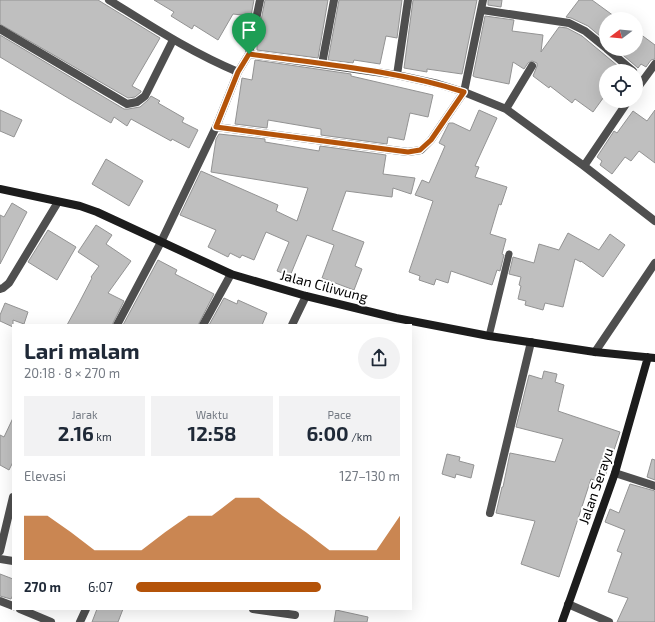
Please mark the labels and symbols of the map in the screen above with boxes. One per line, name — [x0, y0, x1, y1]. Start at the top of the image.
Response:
north arrow — [599, 12, 643, 56]
pin — [232, 13, 266, 54]
street label: Jalan Ciliwung — [278, 266, 370, 305]
street label: Jalan Serayu — [575, 445, 617, 526]

